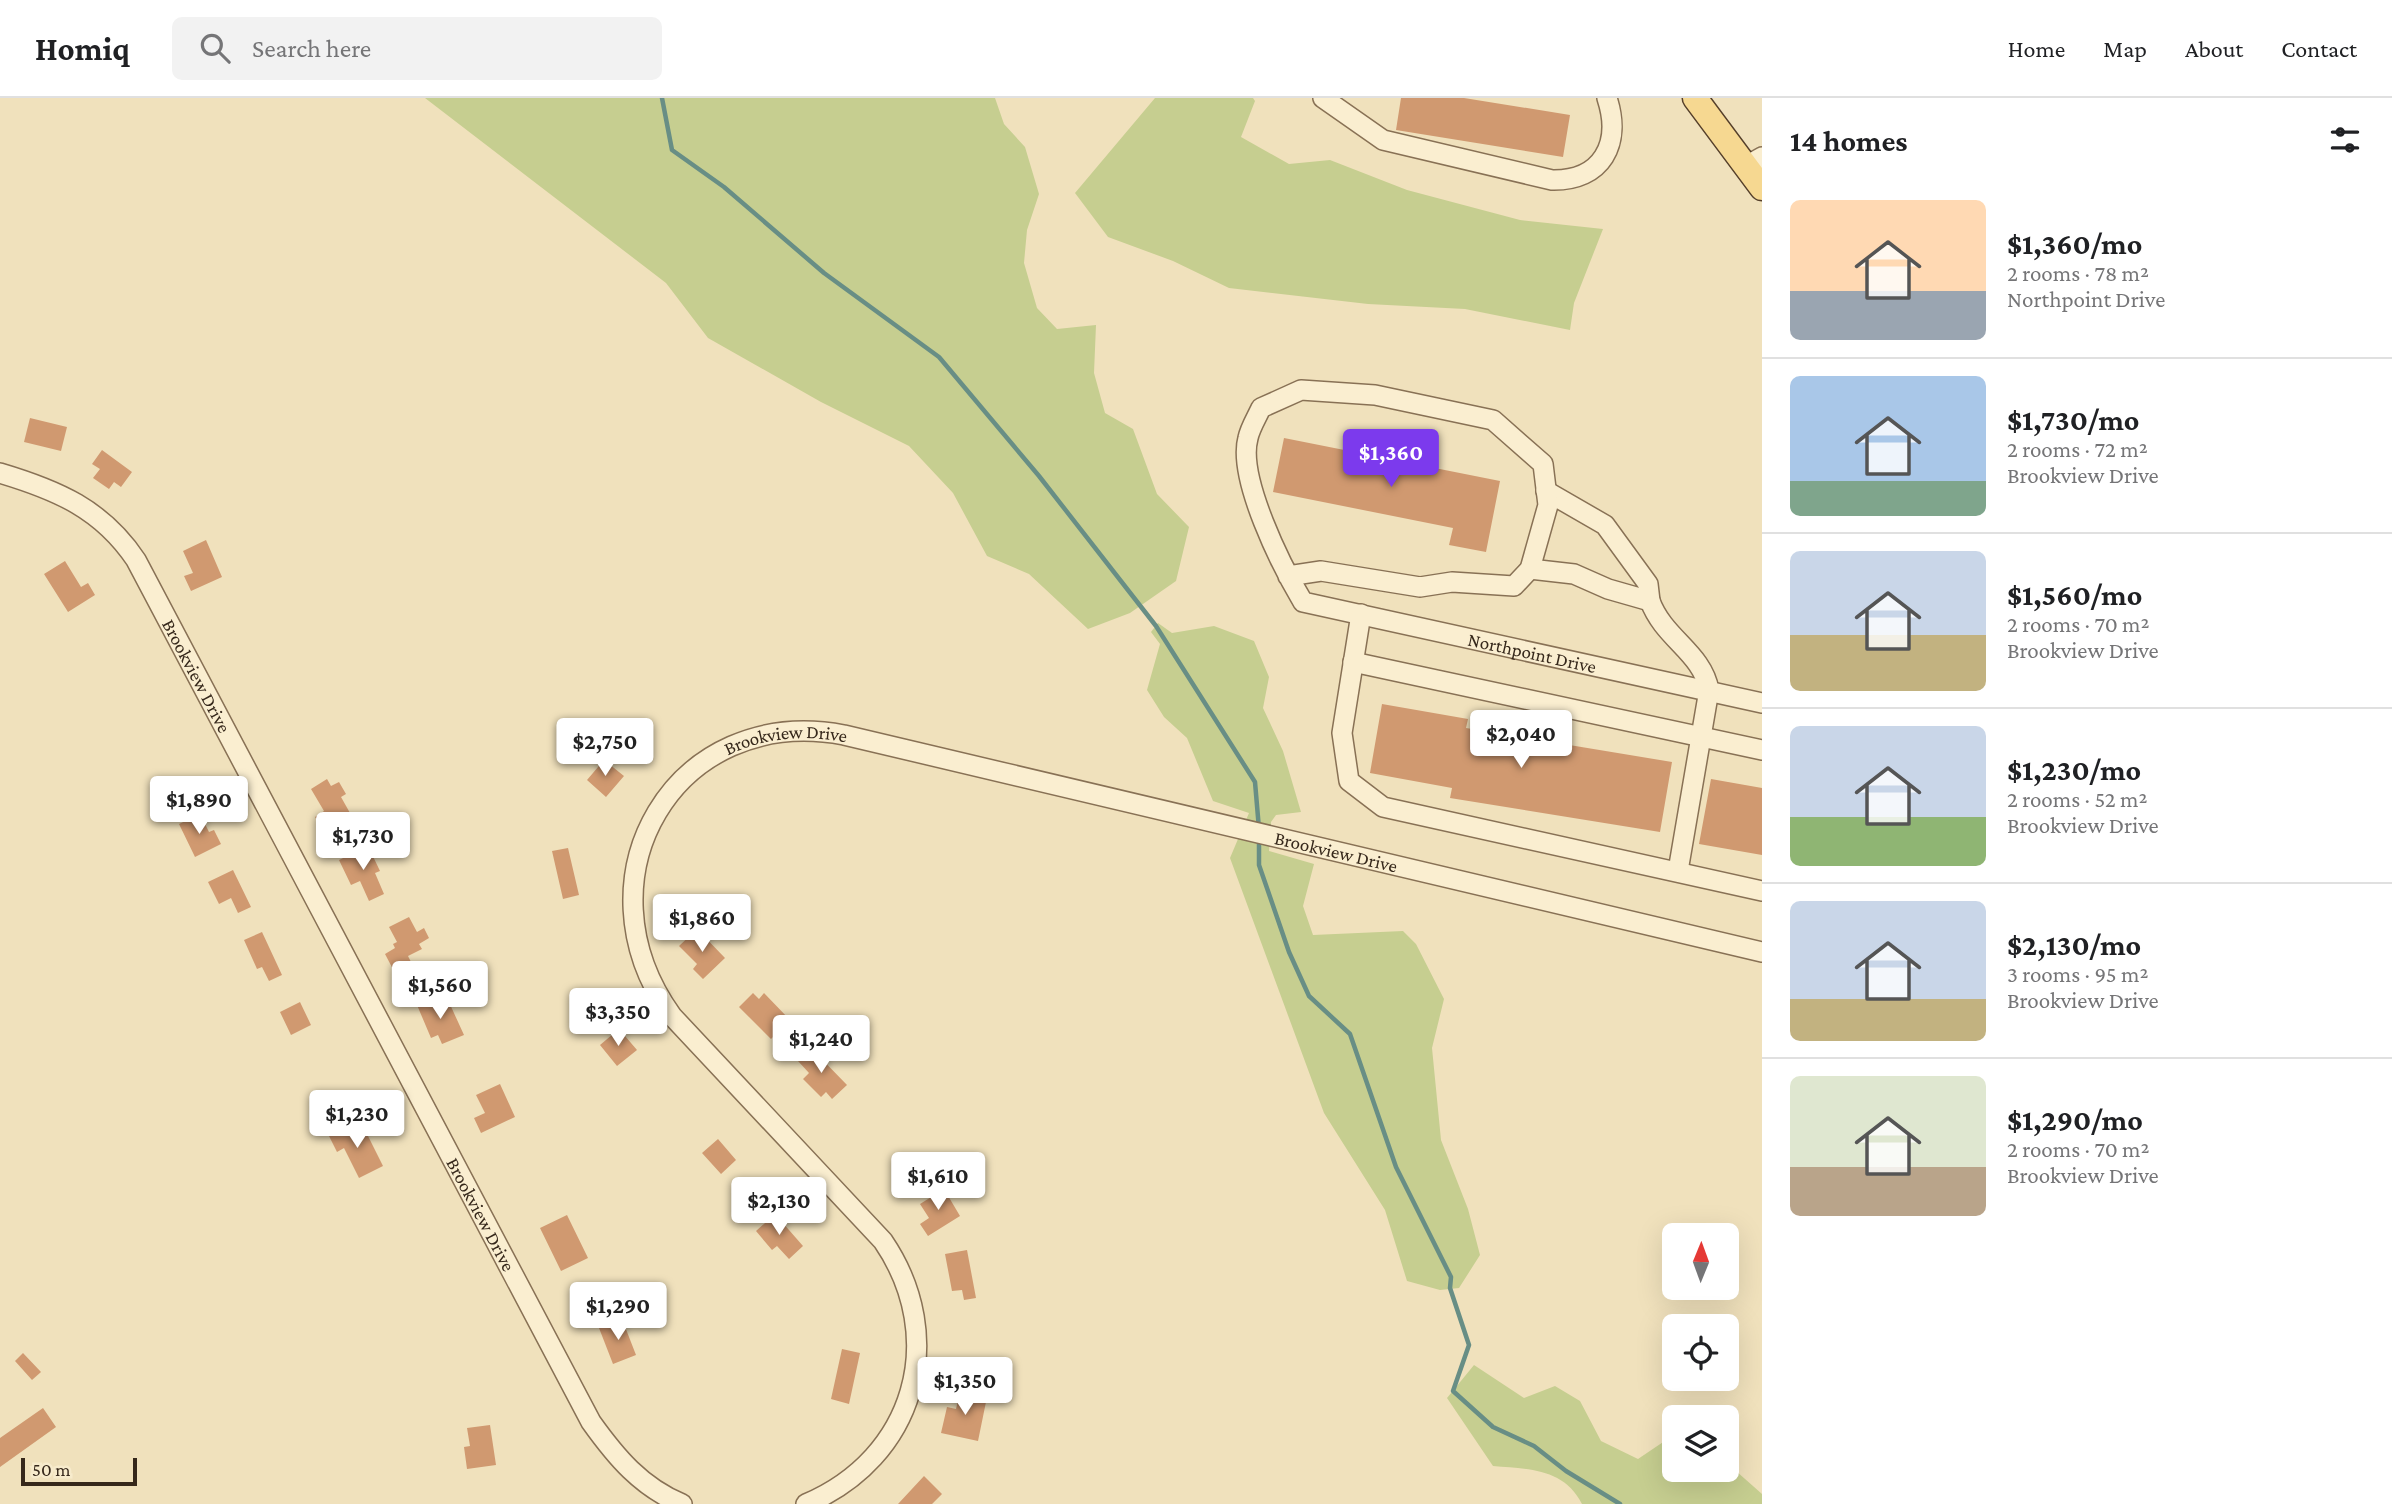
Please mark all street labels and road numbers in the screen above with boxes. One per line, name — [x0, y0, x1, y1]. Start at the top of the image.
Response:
street label: Brookview Drive — [158, 616, 235, 736]
street label: Northpoint Drive — [1466, 629, 1598, 677]
street label: Brookview Drive — [721, 721, 849, 759]
street label: Brookview Drive — [1273, 827, 1399, 876]
street label: Brookview Drive — [442, 1154, 519, 1275]

